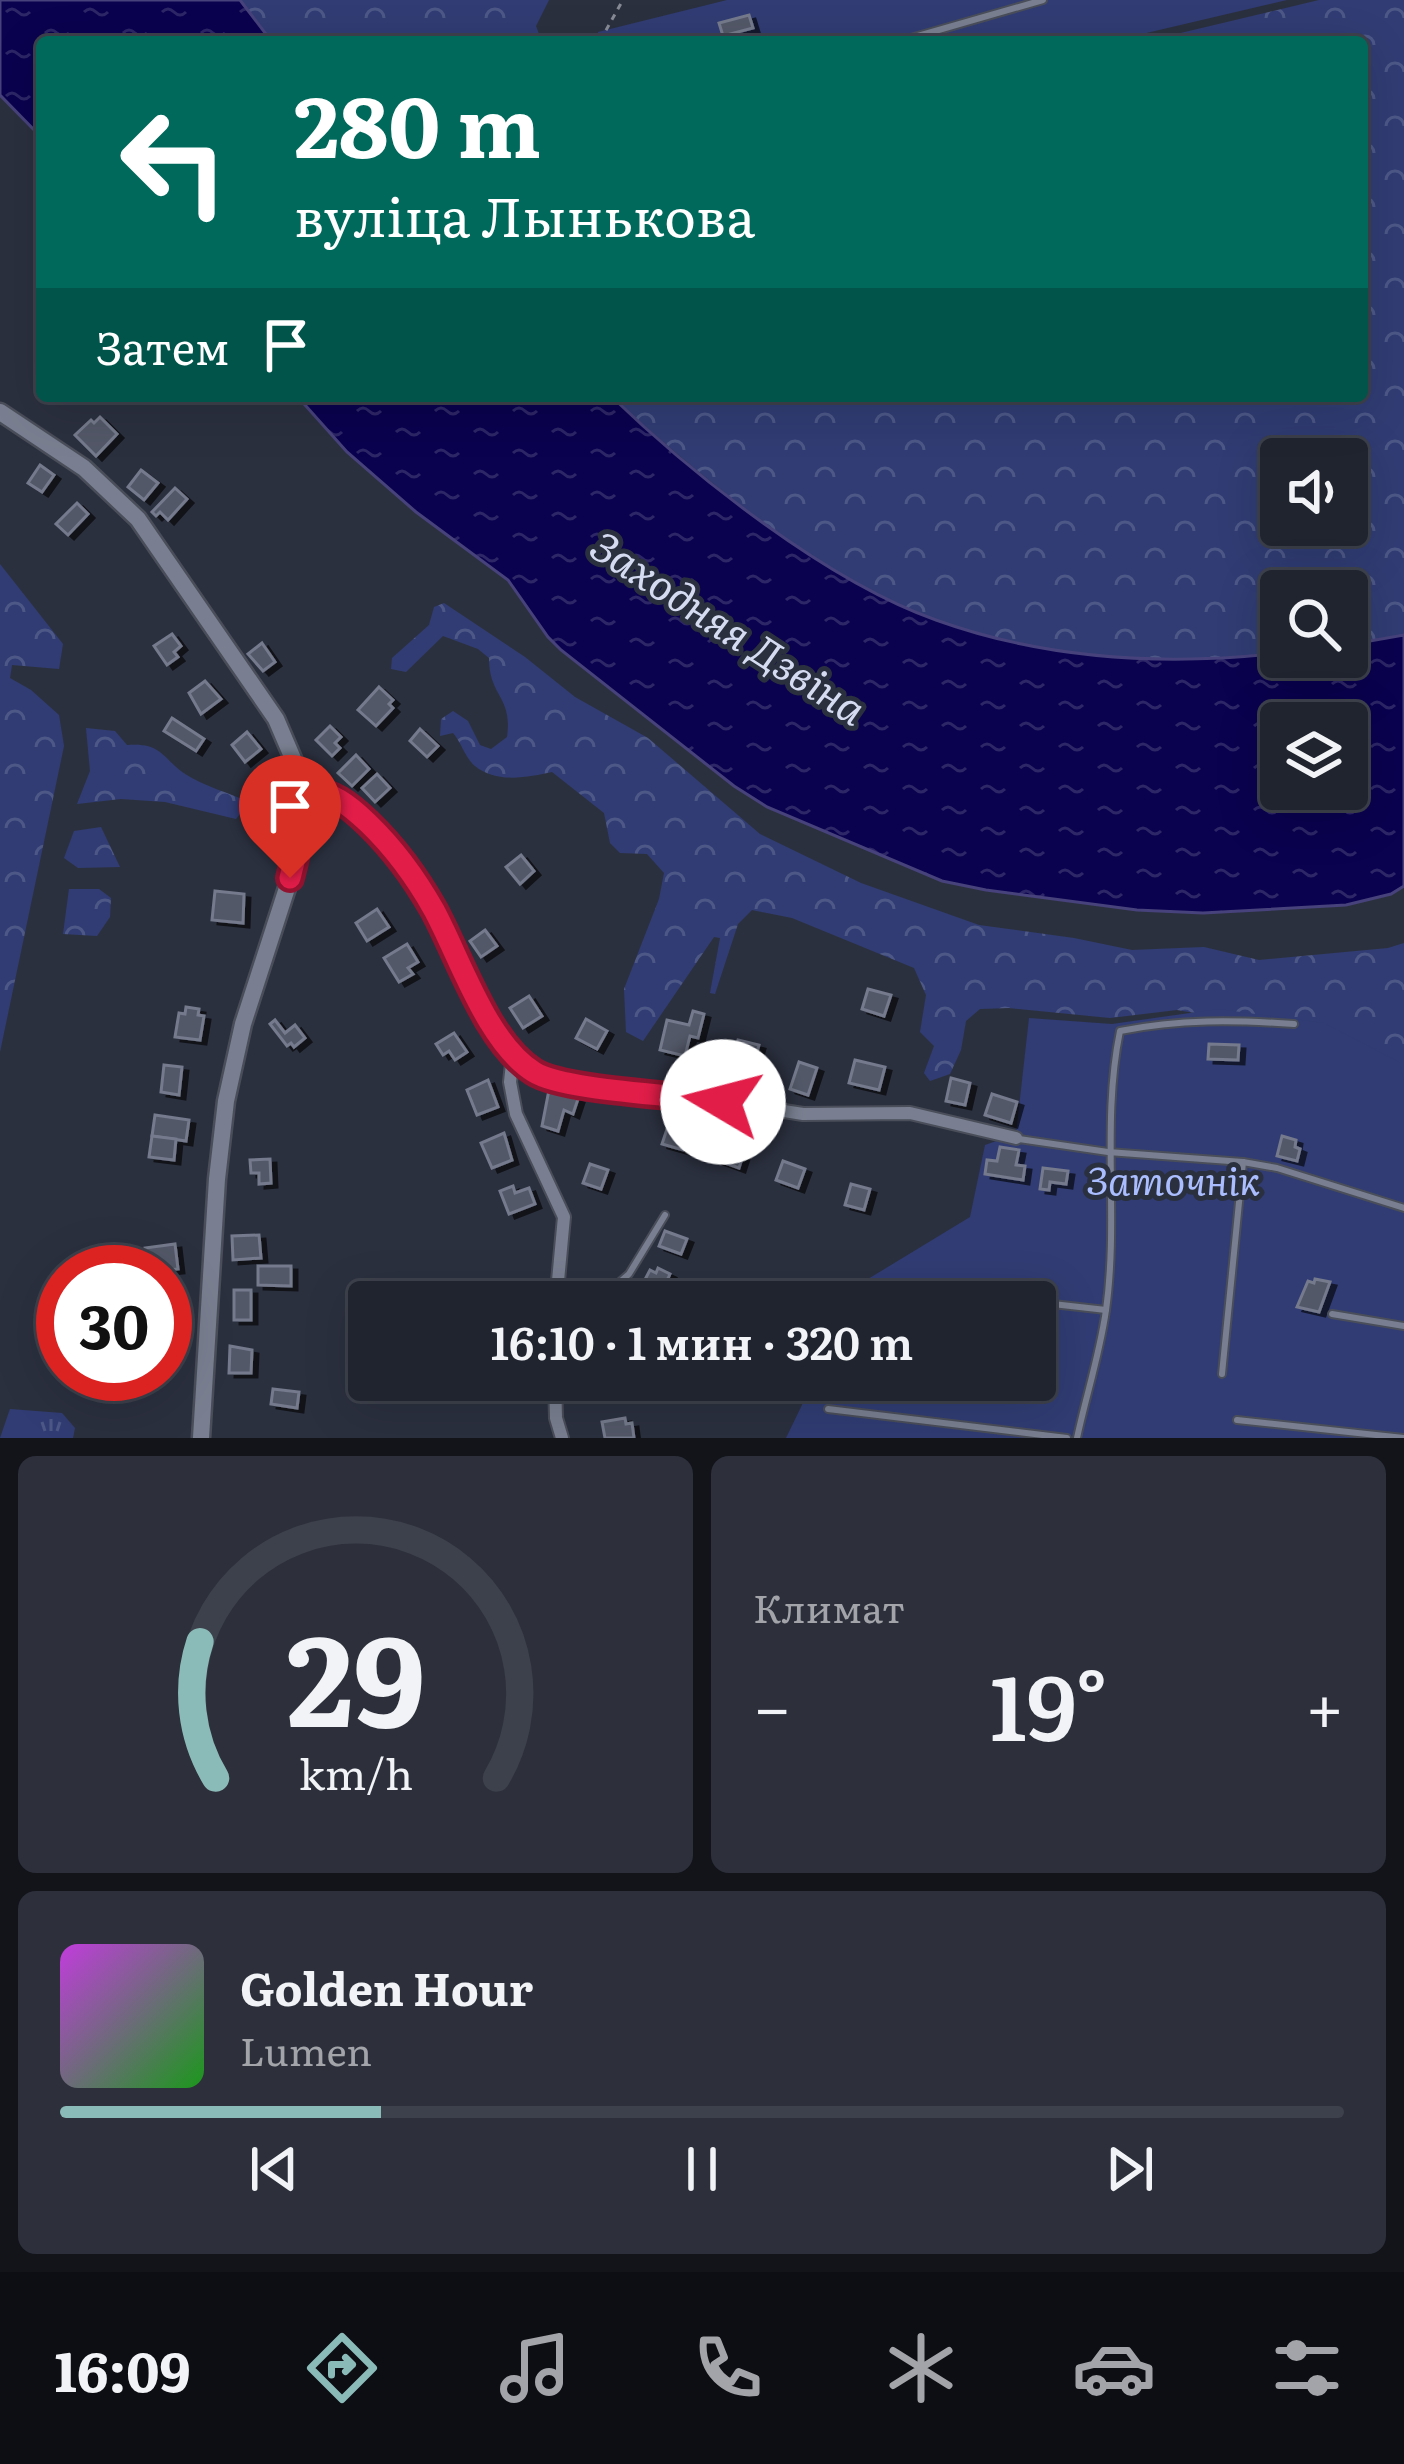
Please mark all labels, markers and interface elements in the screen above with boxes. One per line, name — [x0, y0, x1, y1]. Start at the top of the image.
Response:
text: 280 m — [294, 59, 541, 184]
icon: left — [96, 84, 252, 240]
text: вуліца Лынькова — [294, 173, 755, 254]
text: Затем — [96, 312, 229, 379]
icon: arrive — [253, 312, 319, 378]
map controls — [1260, 438, 1368, 810]
button: sound — [1260, 438, 1368, 546]
water label: Заходняя Дзвіна — [579, 513, 880, 738]
button: search — [1260, 570, 1368, 678]
button: layers — [1260, 702, 1368, 810]
pin — [239, 755, 341, 878]
icon: arrive — [257, 773, 323, 839]
position arrow — [660, 1039, 786, 1165]
park label: Заточнік — [1086, 1149, 1260, 1207]
speed limit sign: 30 — [36, 1245, 192, 1401]
text: 16:10 · 1 мин · 320 m — [491, 1307, 913, 1374]
text: Климат — [753, 1577, 905, 1635]
text: 29 — [286, 1580, 425, 1765]
text: 19° — [990, 1635, 1107, 1769]
text: − — [753, 1654, 791, 1752]
text: + — [1306, 1654, 1344, 1752]
text: km/h — [298, 1739, 413, 1802]
text: Golden Hour — [240, 1953, 533, 2020]
text: Lumen — [240, 2020, 372, 2078]
icon: previous — [241, 2136, 307, 2202]
icon: pause — [669, 2136, 735, 2202]
icon: next — [1097, 2136, 1163, 2202]
icon: directions — [300, 2326, 384, 2410]
icon: music — [493, 2326, 577, 2410]
icon: phone — [686, 2326, 770, 2410]
icon: climate — [879, 2326, 963, 2410]
icon: car — [1072, 2326, 1156, 2410]
icon: filters — [1265, 2326, 1349, 2410]
text: 16:09 — [55, 2328, 191, 2409]

